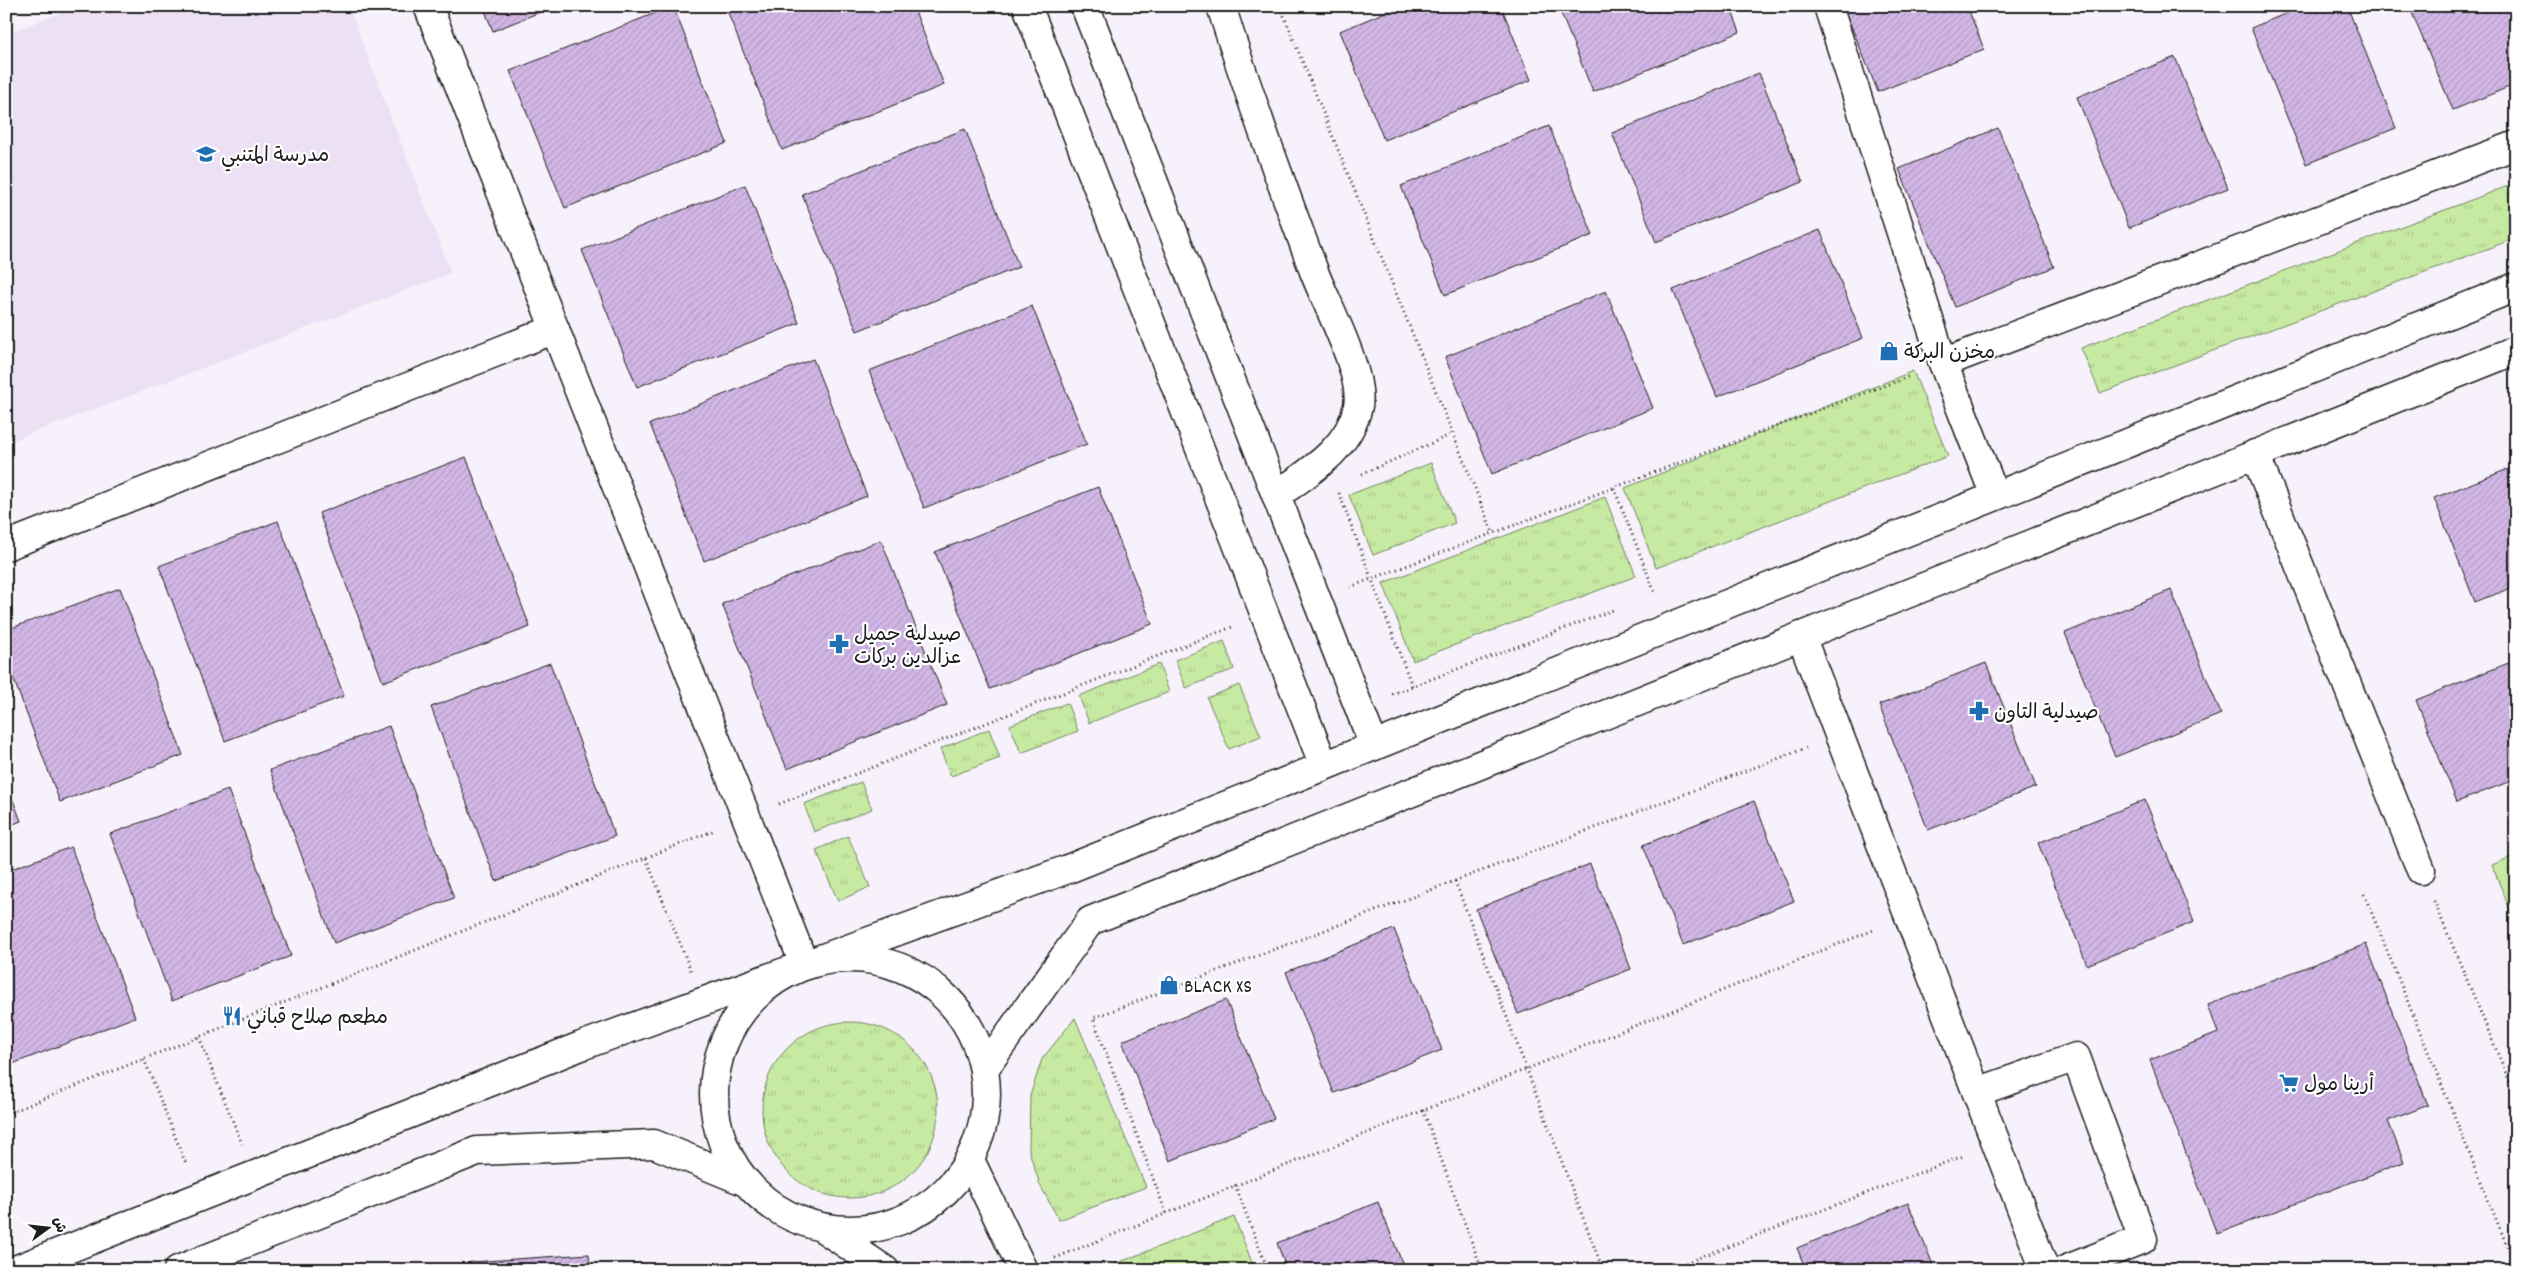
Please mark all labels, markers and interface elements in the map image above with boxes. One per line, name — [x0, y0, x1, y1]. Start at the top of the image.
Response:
school or university icon: مدرسة المتنبي — [195, 143, 217, 165]
place label: مدرسة المتنبي — [221, 143, 329, 172]
shop icon: مخزن البركة — [1878, 340, 1900, 362]
place label: مخزن البركة — [1904, 340, 1995, 368]
place label: صيدلية جميل عزالدين بركات — [854, 622, 961, 673]
pharmacy icon: صيدلية جميل عزالدين بركات — [828, 633, 850, 655]
pharmacy icon: صيدلية التاون — [1968, 700, 1990, 722]
place label: صيدلية التاون — [1994, 700, 2099, 728]
shop icon: BLACK XS — [1158, 974, 1180, 996]
place label: BLACK XS — [1184, 974, 1252, 1002]
restaurant icon: مطعم صلاح قباني — [221, 1005, 243, 1027]
place label: مطعم صلاح قباني — [247, 1005, 388, 1034]
supermarket icon: أرينا مول — [2278, 1072, 2300, 1094]
place label: أرينا مول — [2304, 1072, 2374, 1100]
north arrow — [22, 1204, 72, 1254]
text: ش — [47, 1215, 70, 1235]

